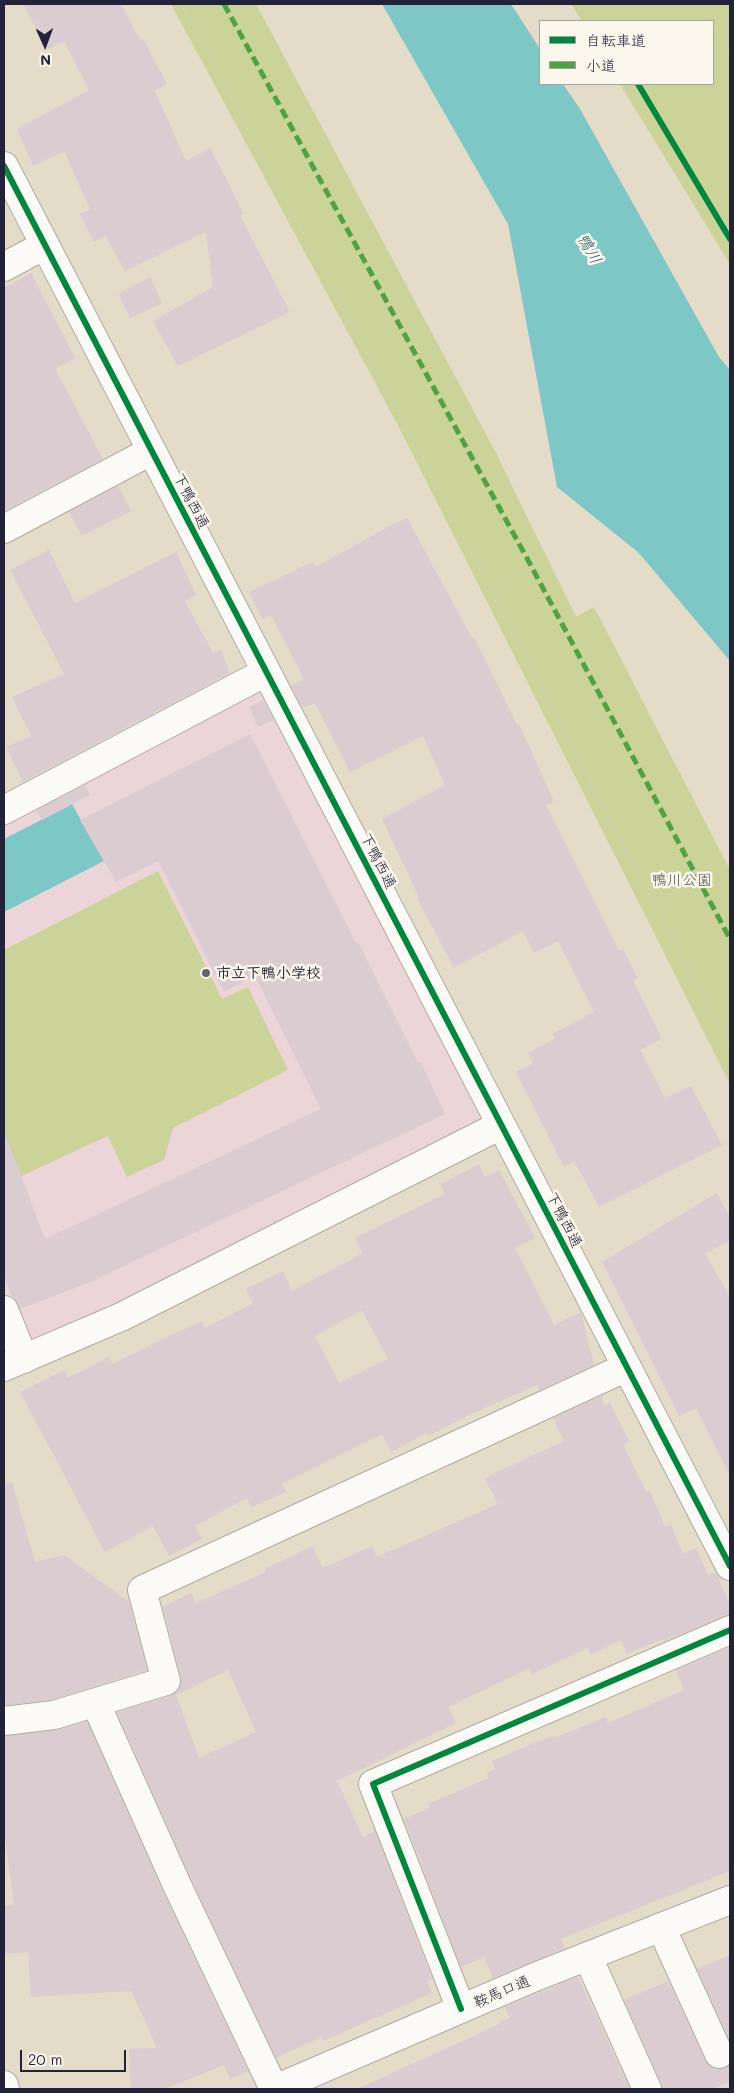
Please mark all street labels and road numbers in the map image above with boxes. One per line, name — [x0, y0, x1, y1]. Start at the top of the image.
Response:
street label: 下鴨西通 — [169, 470, 213, 532]
street label: 下鴨西通 — [356, 830, 400, 892]
street label: 下鴨西通 — [542, 1189, 586, 1251]
street label: 鞍馬口通 — [471, 1972, 533, 2012]

